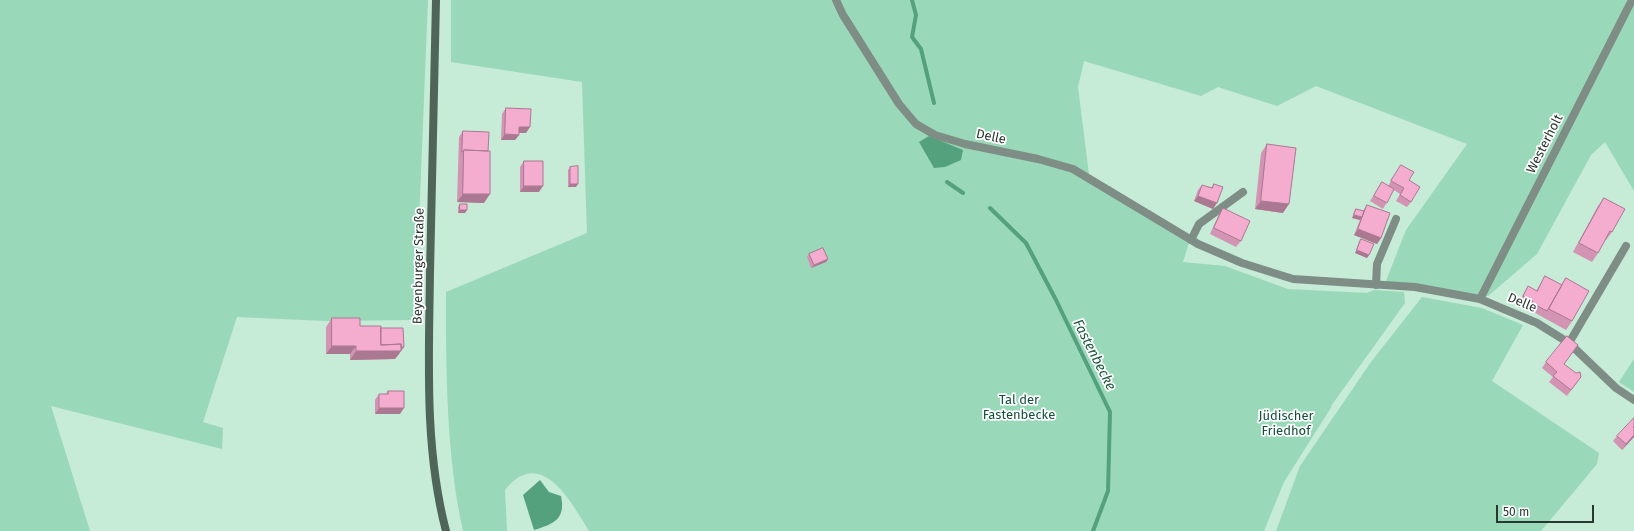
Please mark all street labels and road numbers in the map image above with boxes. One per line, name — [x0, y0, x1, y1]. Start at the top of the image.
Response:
street label: Westerholt — [1524, 112, 1566, 176]
street label: Delle — [975, 126, 1007, 148]
street label: Beyenburger Straße — [410, 208, 428, 324]
street label: Delle — [1505, 290, 1539, 316]

